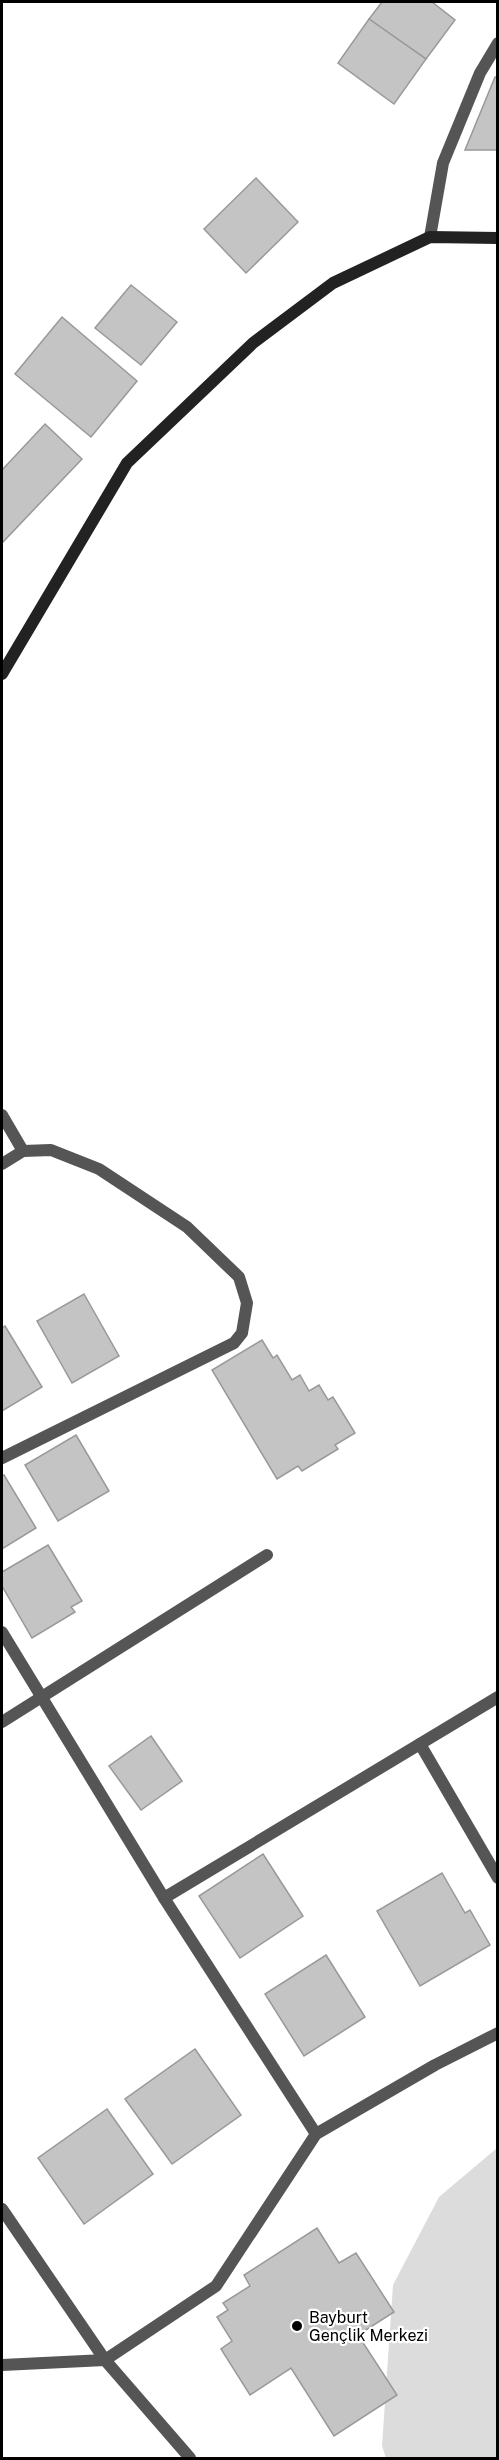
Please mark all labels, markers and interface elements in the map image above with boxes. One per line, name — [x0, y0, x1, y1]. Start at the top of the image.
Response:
place label: Bayburt Gençlik Merkezi — [309, 2308, 428, 2345]
marker: Bayburt Gençlik Merkezi — [290, 2319, 304, 2333]

